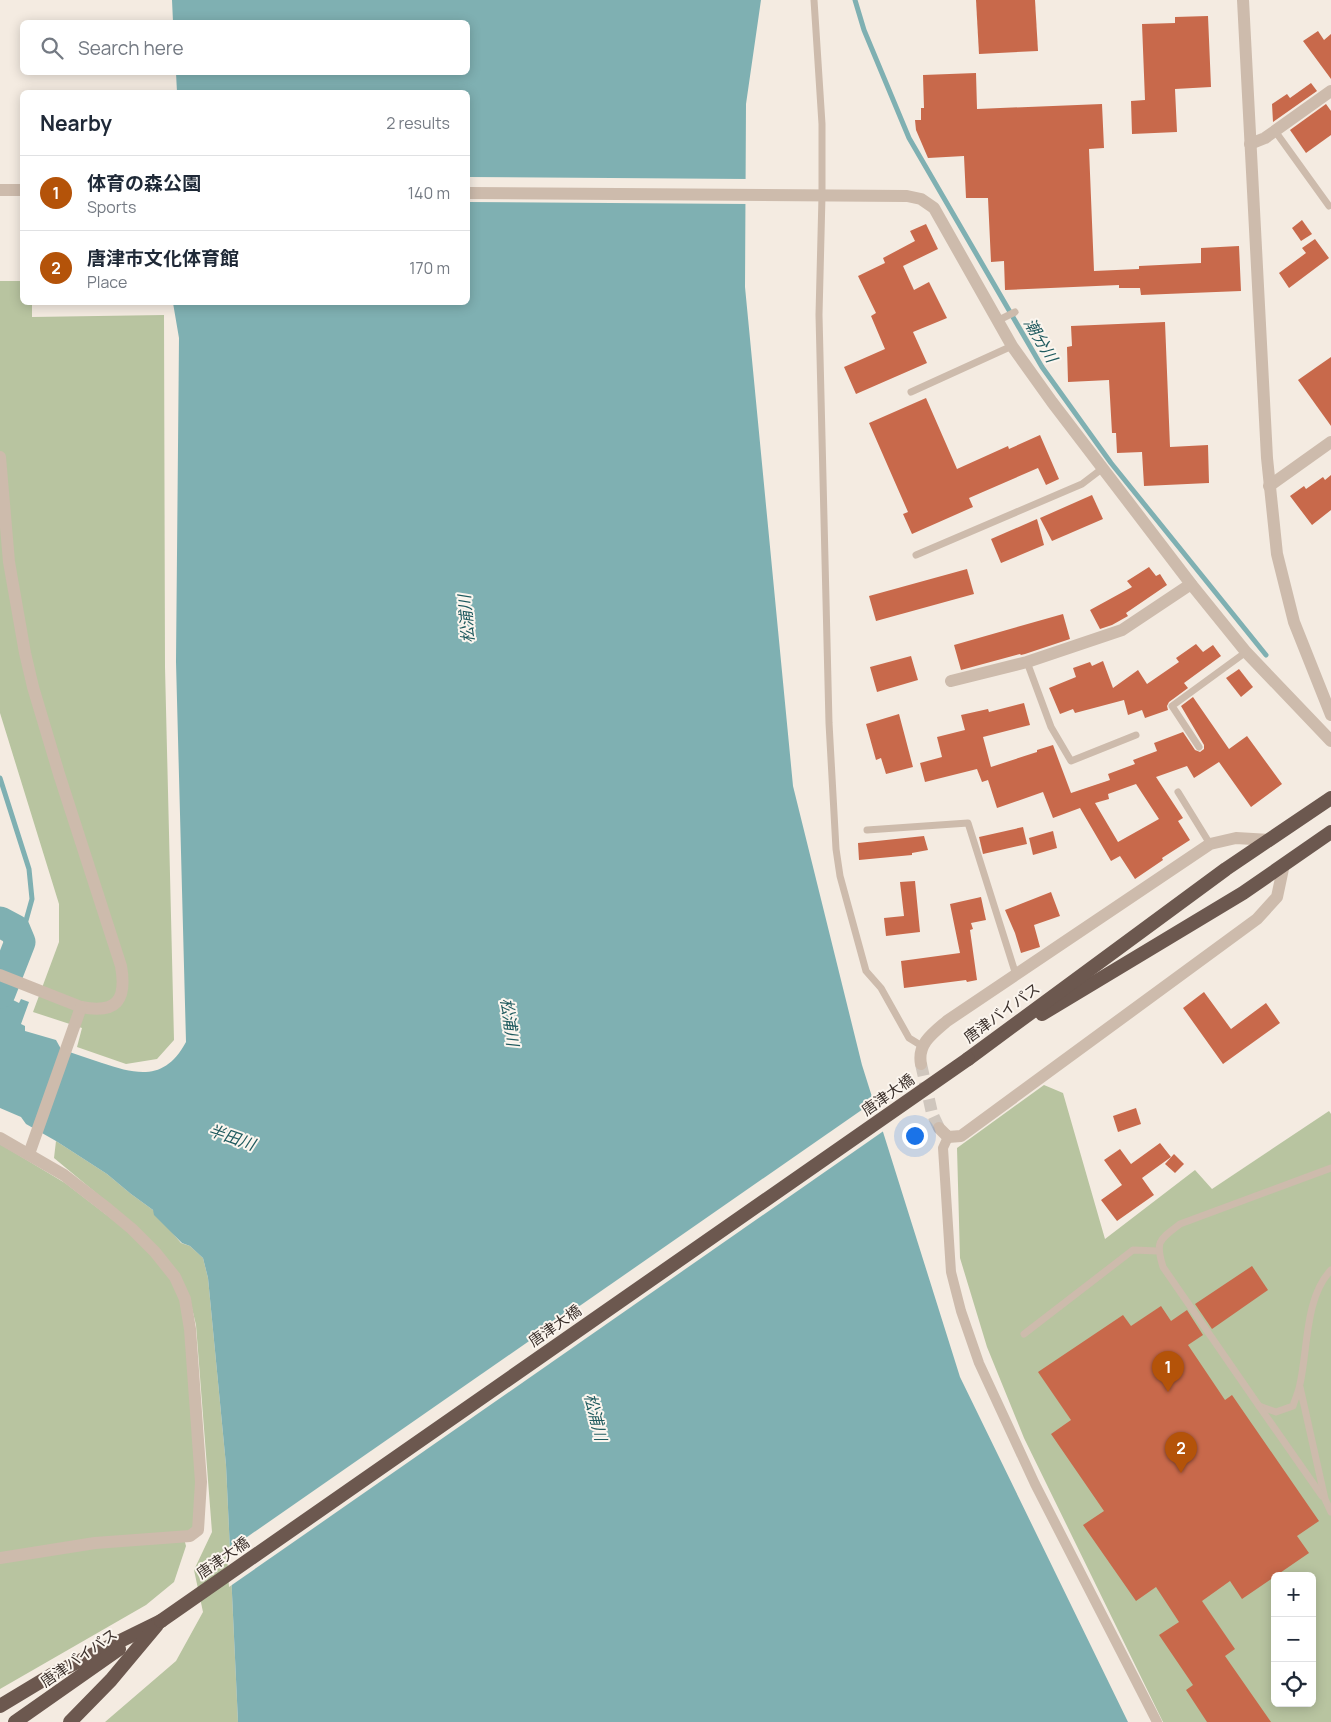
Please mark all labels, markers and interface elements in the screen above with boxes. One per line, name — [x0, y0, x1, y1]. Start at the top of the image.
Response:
search box — [20, 20, 470, 75]
icon: search — [38, 34, 66, 62]
text: Search here — [78, 35, 184, 61]
text: Nearby — [40, 109, 112, 137]
text: 2 results — [386, 112, 450, 134]
text: 体育の森公園 — [87, 170, 201, 196]
text: 1 — [52, 182, 60, 204]
text: 140 m — [408, 182, 450, 204]
text: Sports — [87, 196, 136, 218]
text: 唐津市文化体育館 — [87, 245, 239, 271]
text: 2 — [51, 257, 61, 279]
text: 170 m — [409, 257, 450, 279]
text: Place — [87, 271, 127, 293]
water label: 潮分川 — [1019, 314, 1064, 368]
water label: 松浦川 — [453, 592, 479, 644]
street label: 唐津バイパス — [959, 978, 1044, 1047]
water label: 松浦川 — [496, 997, 525, 1049]
street label: 唐津大橋 — [857, 1069, 918, 1120]
water label: 半田川 — [206, 1119, 260, 1156]
your location — [902, 1123, 928, 1149]
street label: 唐津大橋 — [524, 1300, 585, 1351]
pin: 1 — [1152, 1351, 1184, 1392]
water label: 松浦川 — [580, 1391, 613, 1445]
pin: 2 — [1165, 1432, 1197, 1473]
street label: 唐津大橋 — [192, 1532, 253, 1583]
map controls — [1271, 1572, 1316, 1707]
button: + — [1271, 1572, 1316, 1617]
button: − — [1271, 1617, 1316, 1662]
street label: 唐津バイパス — [36, 1623, 121, 1692]
button: locate — [1271, 1662, 1316, 1707]

